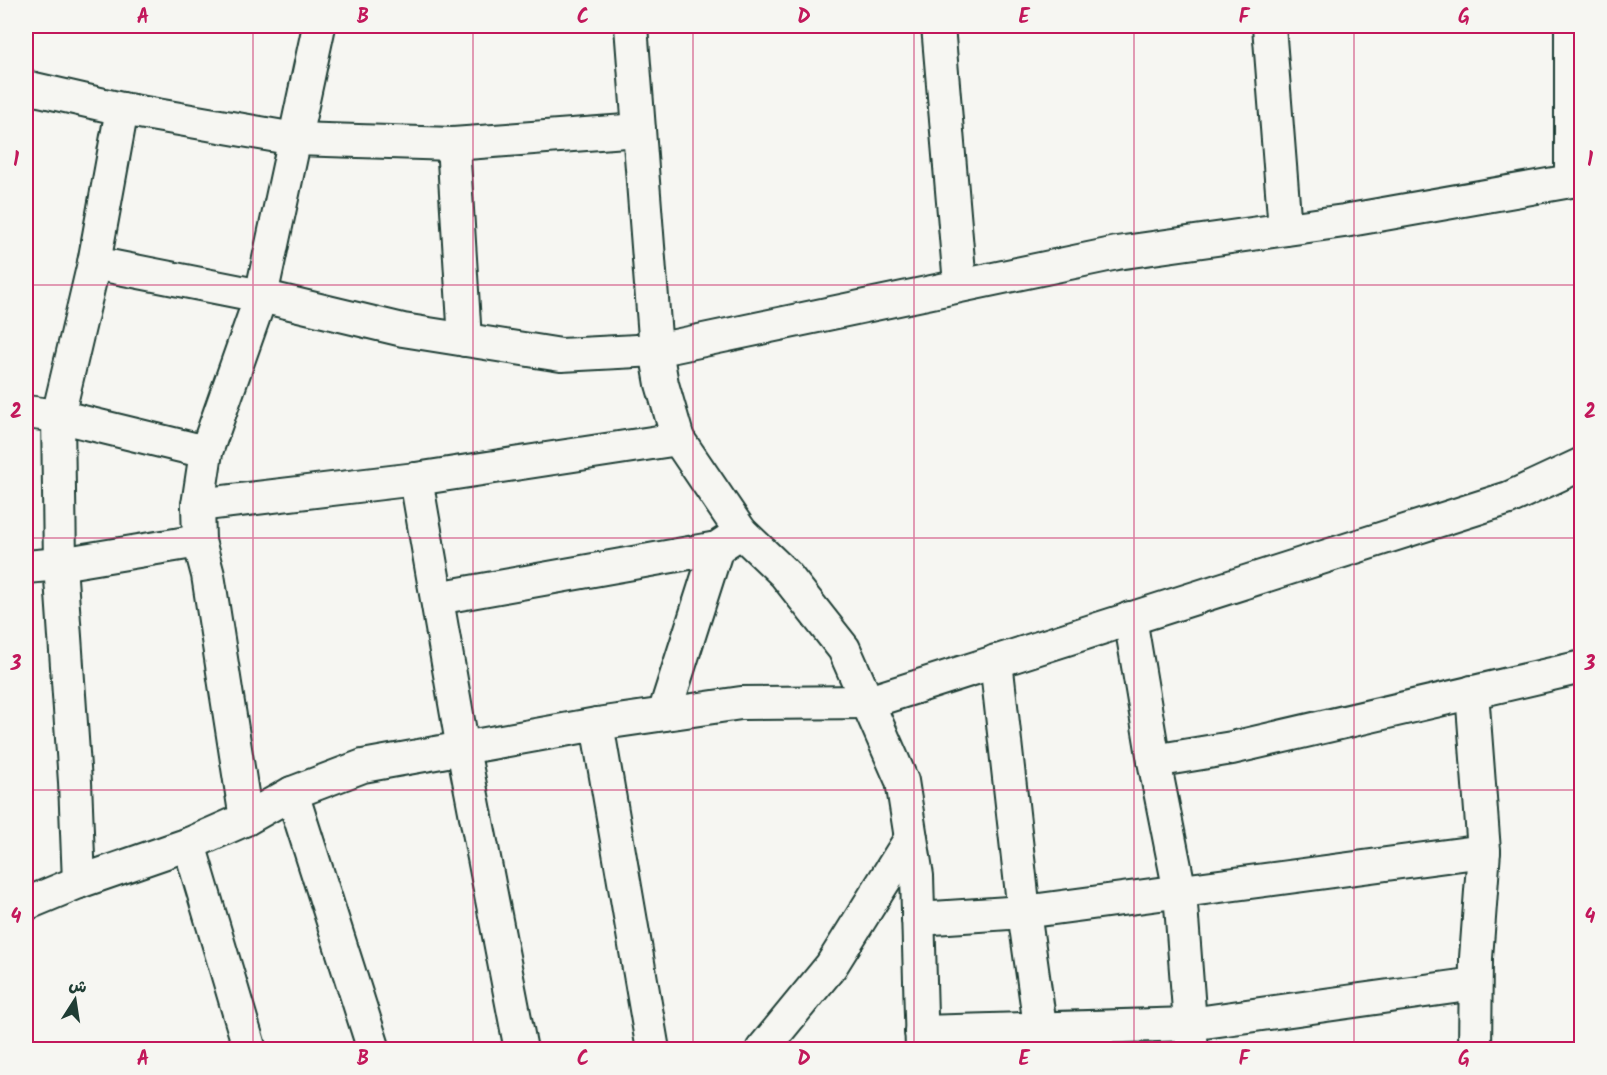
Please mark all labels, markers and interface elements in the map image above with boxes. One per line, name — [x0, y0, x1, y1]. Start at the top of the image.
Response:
text: A — [137, 2, 149, 34]
text: B — [357, 2, 369, 34]
text: C — [577, 2, 589, 34]
text: D — [797, 2, 811, 34]
text: E — [1018, 2, 1030, 34]
text: F — [1239, 2, 1251, 34]
text: G — [1458, 2, 1470, 34]
text: 1 — [13, 145, 19, 177]
text: 1 — [1587, 145, 1593, 177]
text: 2 — [10, 397, 22, 429]
text: 2 — [1584, 397, 1596, 429]
text: 3 — [10, 649, 22, 681]
text: 3 — [1584, 649, 1596, 681]
text: 4 — [11, 902, 22, 934]
text: 4 — [1585, 902, 1596, 934]
north arrow — [45, 970, 105, 1030]
text: ش — [67, 973, 89, 1001]
text: A — [137, 1044, 149, 1075]
text: B — [357, 1044, 369, 1075]
text: C — [577, 1044, 589, 1075]
text: D — [797, 1044, 811, 1075]
text: E — [1018, 1044, 1030, 1075]
text: F — [1239, 1044, 1251, 1075]
text: G — [1458, 1044, 1470, 1075]

